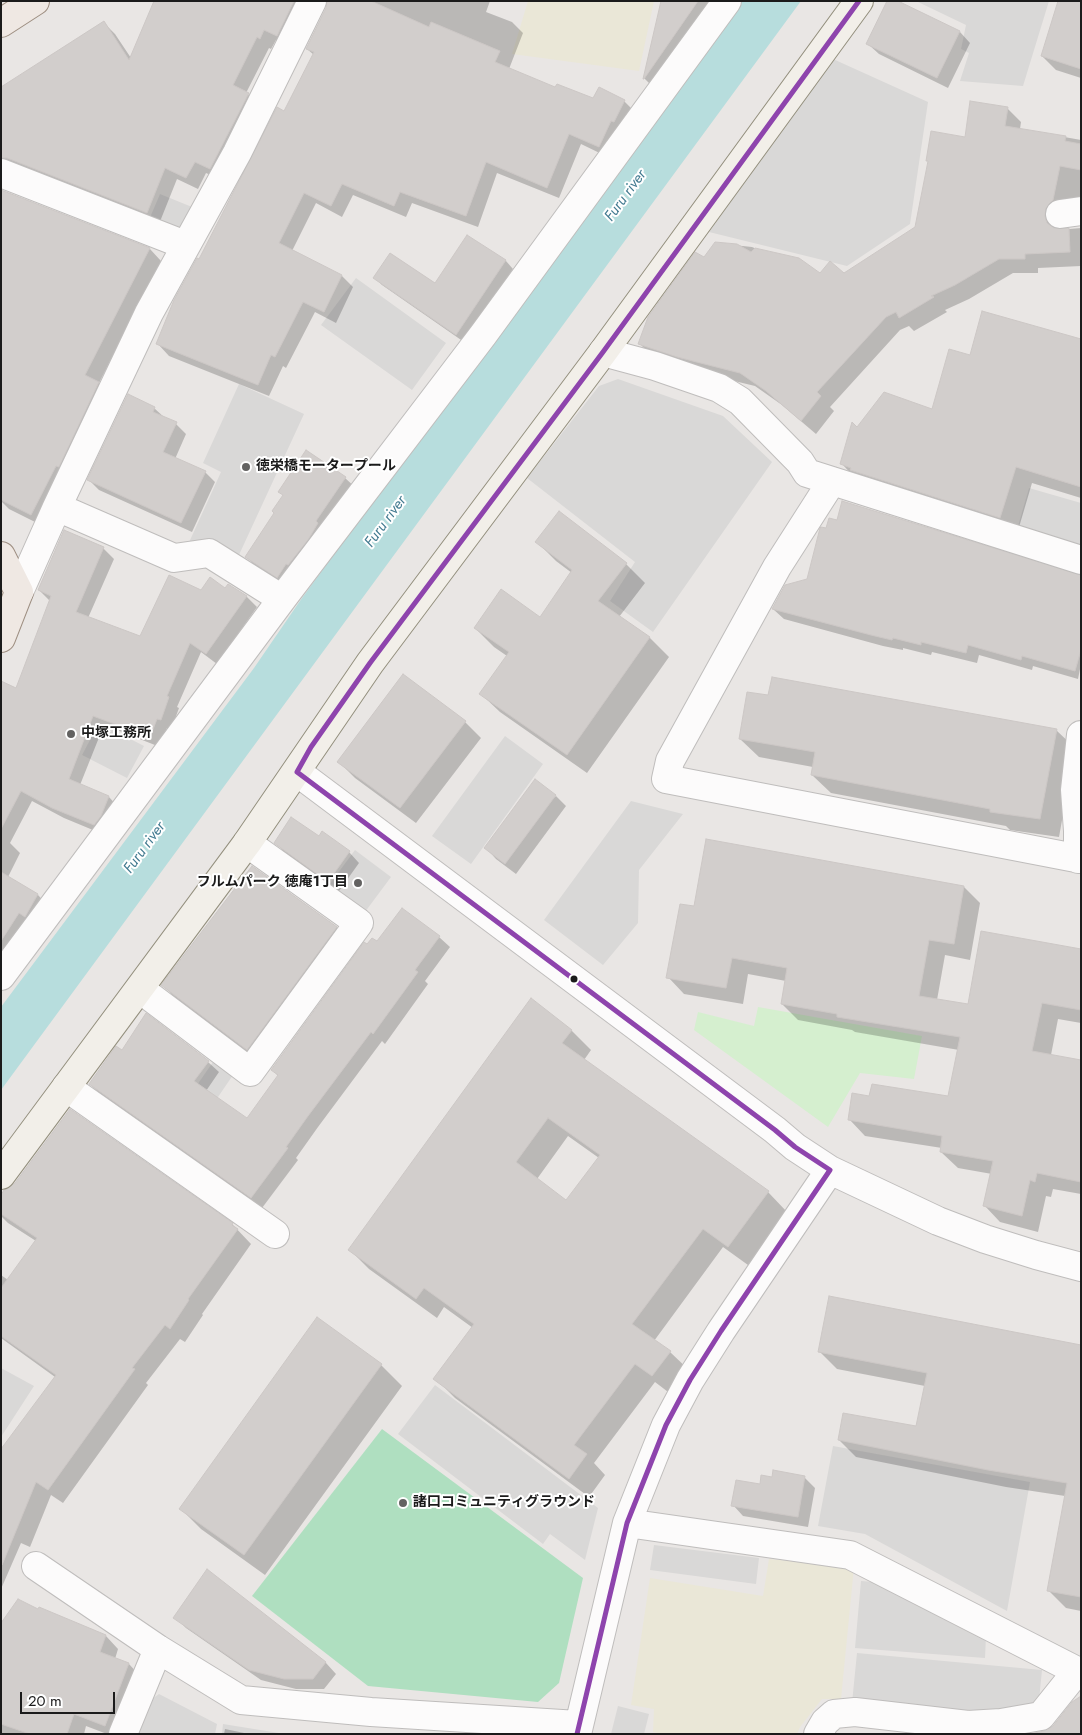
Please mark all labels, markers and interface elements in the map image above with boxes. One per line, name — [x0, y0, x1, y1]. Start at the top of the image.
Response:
water label: Furu river — [601, 167, 651, 225]
place label: 徳栄橋モータープール — [256, 459, 396, 475]
marker: 徳栄橋モータープール — [240, 461, 252, 473]
water label: Furu river — [361, 493, 411, 551]
place label: 中塚工務所 — [81, 726, 151, 742]
marker: 中塚工務所 — [65, 728, 77, 740]
water label: Furu river — [120, 819, 170, 877]
place label: フルムパーク 徳庵1丁目 — [197, 875, 348, 891]
marker: フルムパーク 徳庵1丁目 — [352, 877, 364, 889]
unlabelled marker — [569, 974, 579, 984]
place label: 諸口コミュニティグラウンド — [413, 1495, 595, 1511]
marker: 諸口コミュニティグラウンド — [397, 1497, 409, 1509]
scale bar — [22, 1682, 118, 1714]
text: 20 m — [28, 1690, 62, 1712]

